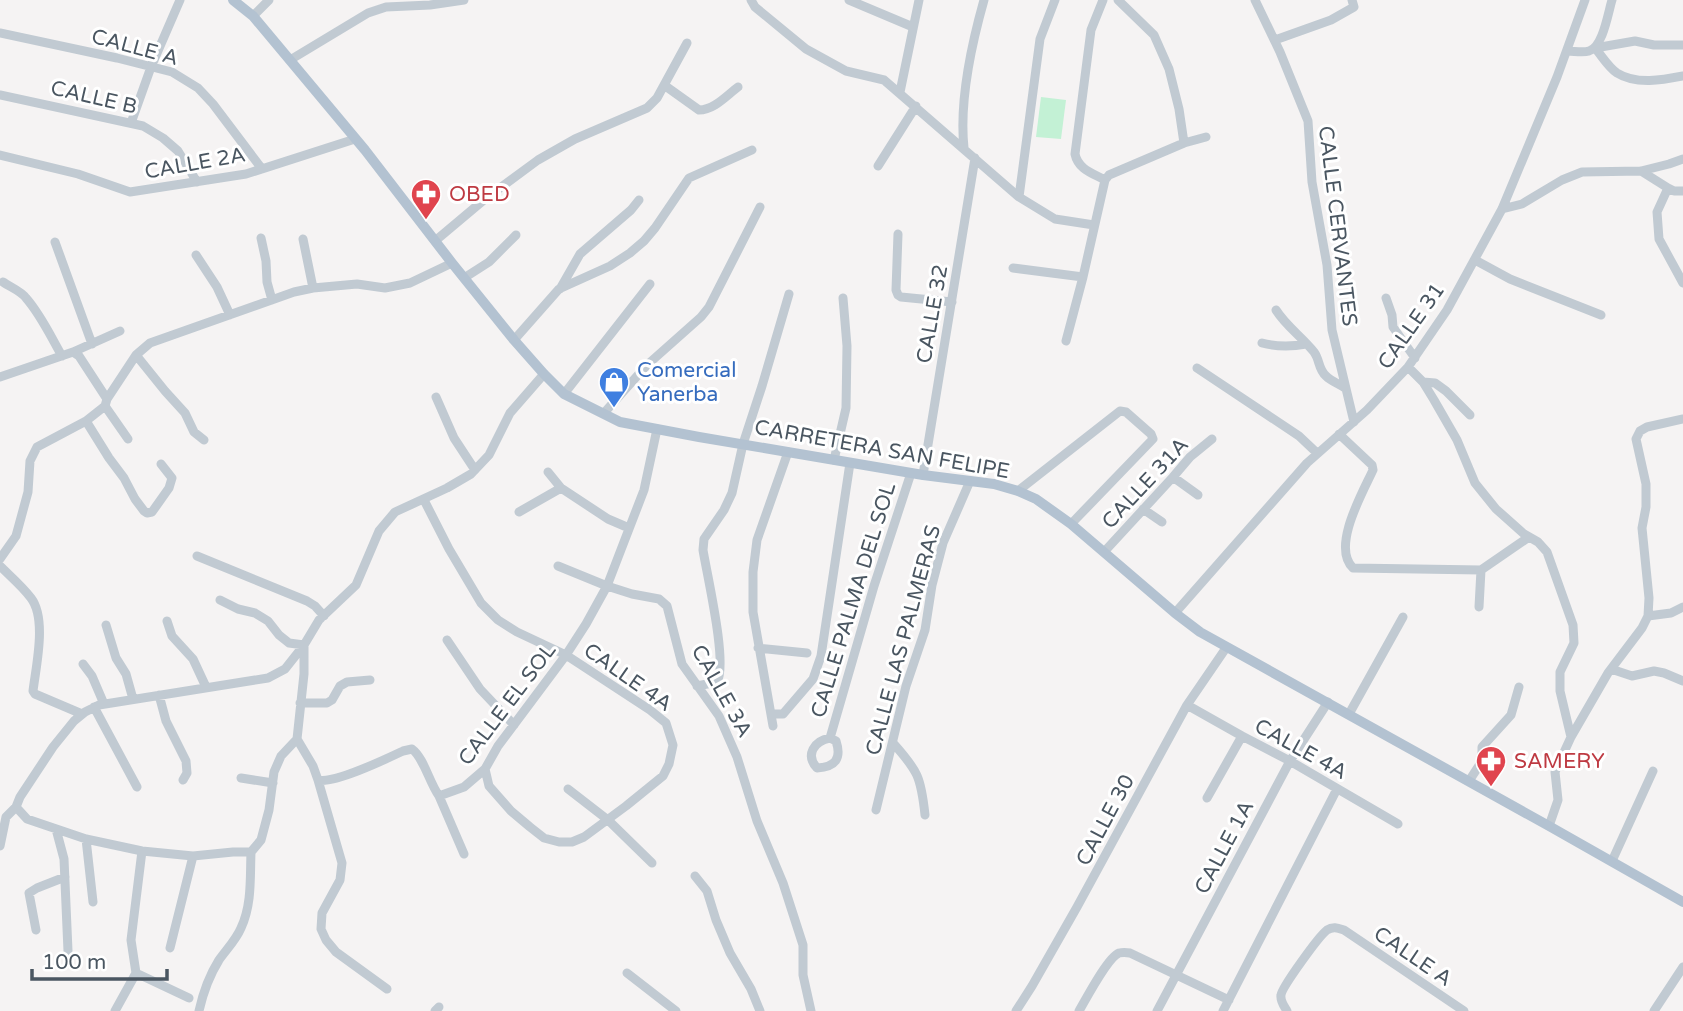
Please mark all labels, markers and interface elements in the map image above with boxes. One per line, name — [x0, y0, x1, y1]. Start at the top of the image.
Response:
street label: CALLE A — [89, 24, 181, 71]
street label: CALLE B — [48, 75, 140, 120]
street label: CALLE CERVANTES — [1313, 125, 1362, 328]
street label: CALLE 2A — [143, 142, 248, 185]
pharmacy icon: OBED — [409, 177, 443, 221]
place label: OBED — [449, 182, 510, 207]
street label: CALLE 32 — [912, 263, 953, 365]
street label: CALLE 31 — [1373, 278, 1450, 374]
place label: Comercial Yanerba — [637, 358, 736, 407]
shop icon: Comercial Yanerba — [597, 365, 631, 409]
street label: CARRETERA SAN FELIPE — [752, 415, 1011, 484]
street label: CALLE 31A — [1097, 433, 1194, 534]
street label: CALLE PALMA DEL SOL — [806, 480, 901, 721]
street label: CALLE LAS PALMERAS — [861, 522, 946, 758]
street label: CALLE EL SOL — [453, 638, 561, 770]
street label: CALLE 4A — [579, 638, 677, 717]
street label: CALLE 3A — [686, 641, 757, 742]
street label: CALLE 4A — [1250, 714, 1351, 785]
pharmacy icon: SAMERY — [1474, 744, 1508, 788]
place label: SAMERY — [1514, 749, 1605, 774]
street label: CALLE 30 — [1071, 770, 1140, 870]
street label: CALLE 1A — [1189, 796, 1259, 898]
street label: CALLE A — [1369, 921, 1457, 992]
scale bar — [32, 937, 166, 981]
text: 100 m — [42, 950, 106, 975]

